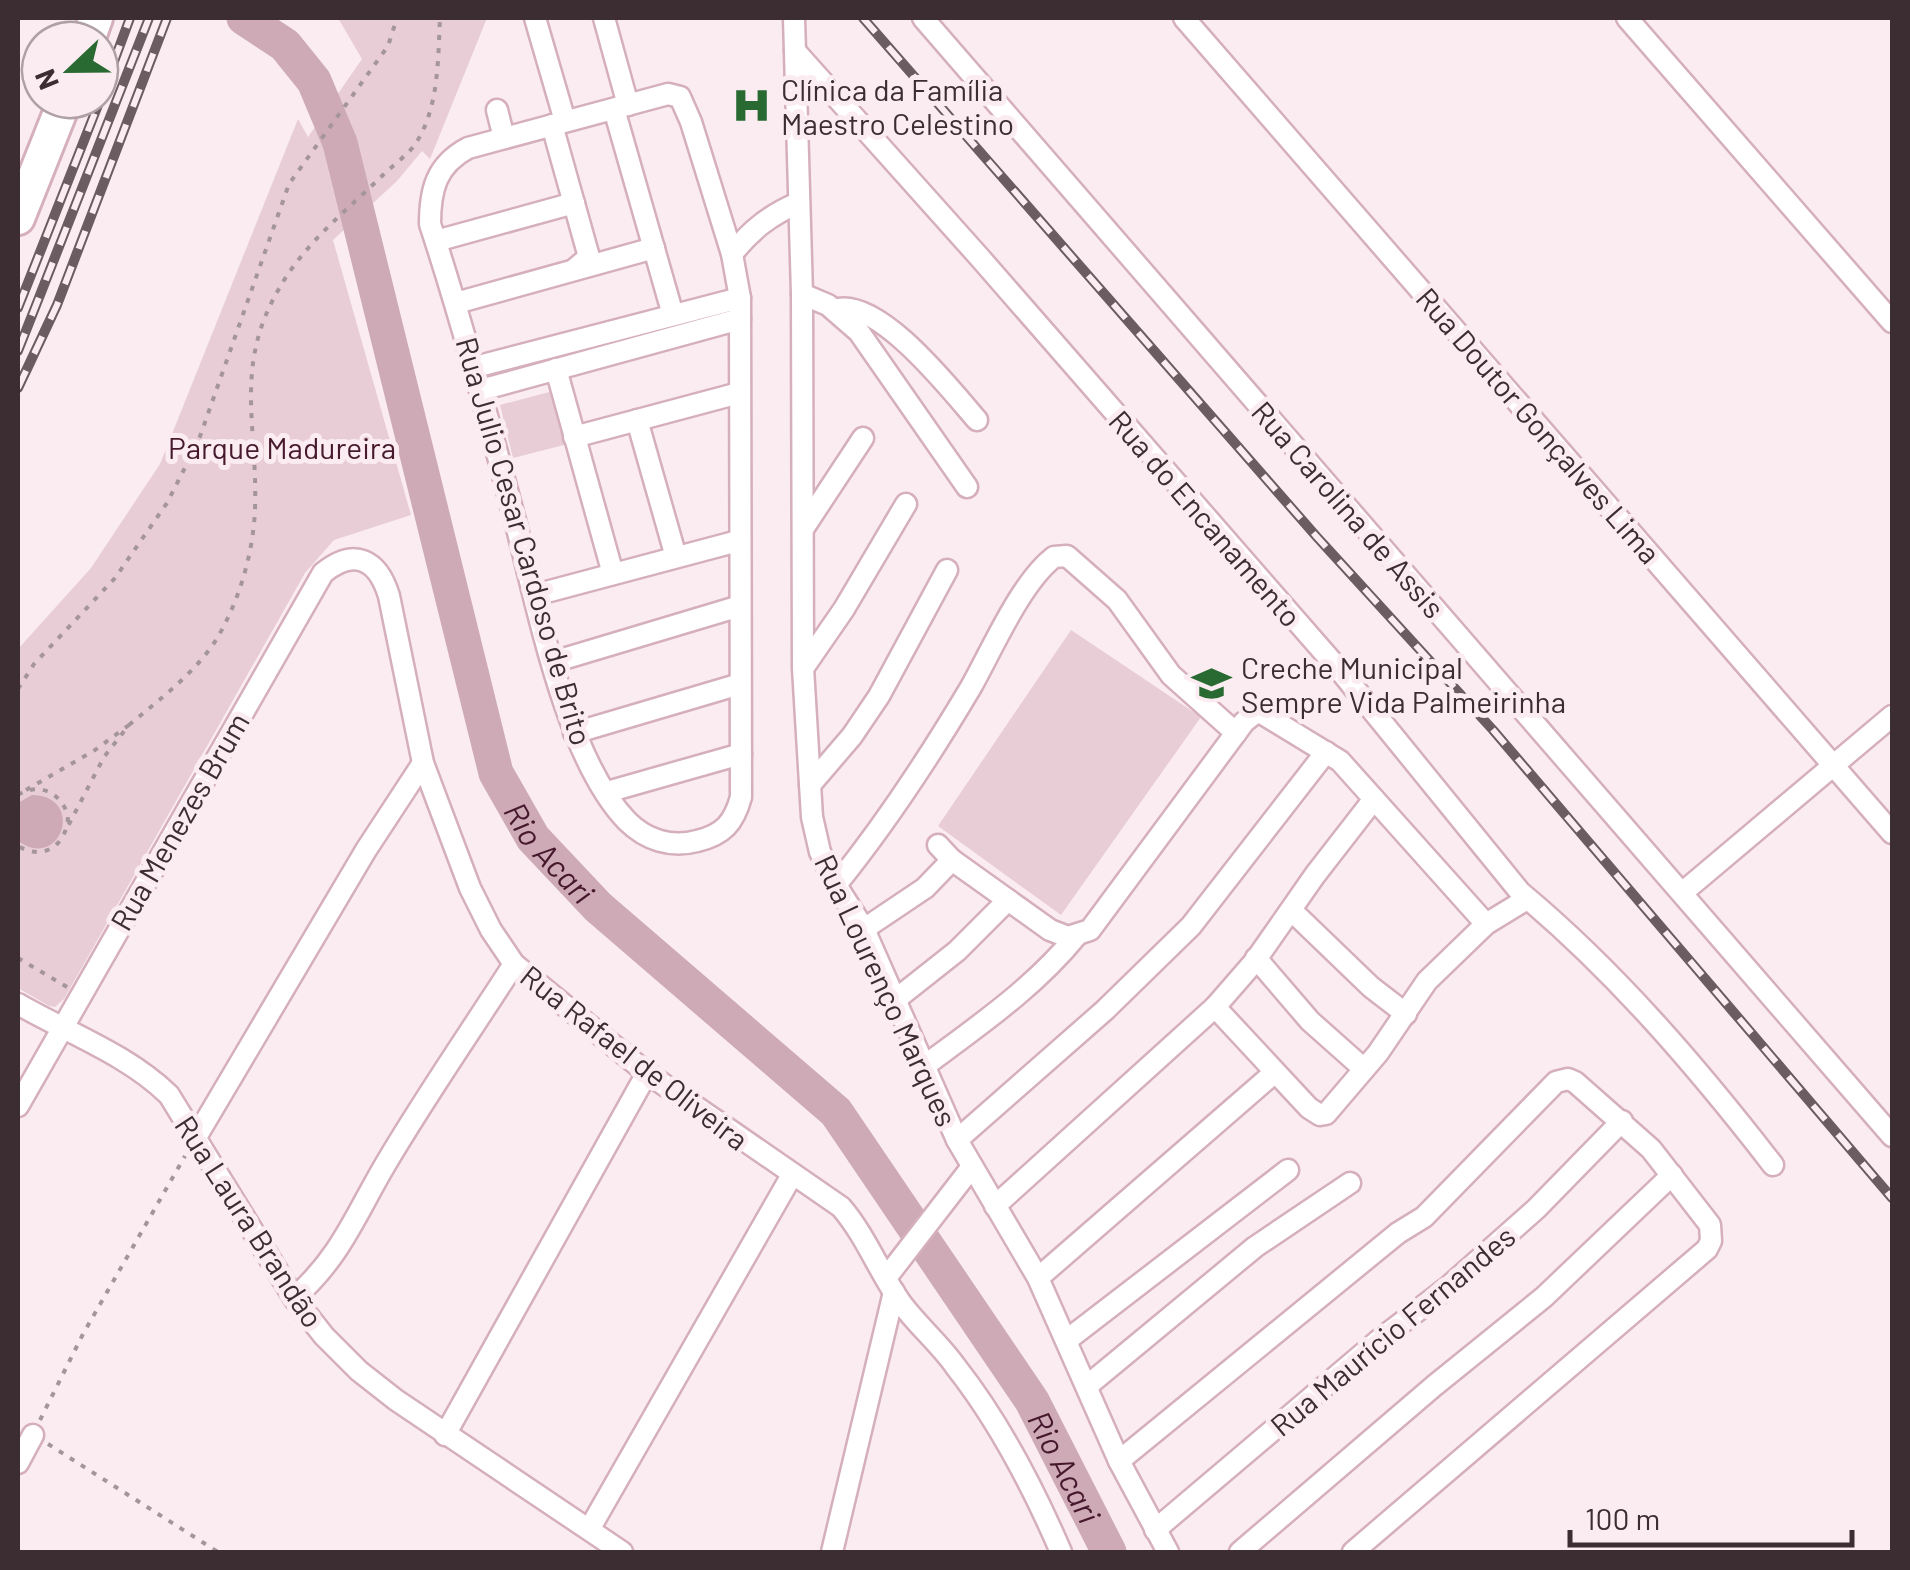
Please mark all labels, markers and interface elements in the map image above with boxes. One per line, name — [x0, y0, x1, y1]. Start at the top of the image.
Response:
north arrow — [20, 20, 120, 120]
text: N — [27, 65, 65, 95]
place label: Clínica da Família Maestro Celestino — [781, 71, 1014, 141]
hospital icon: Clínica da Família Maestro Celestino — [730, 85, 772, 127]
street label: Rua Doutor Gonçalves Lima — [1409, 280, 1669, 570]
street label: Rua Julio Cesar Cardoso de Brito — [449, 333, 601, 749]
street label: Rua Carolina de Assis — [1245, 393, 1453, 625]
street label: Rua do Encanamento — [1102, 403, 1310, 633]
park label: Parque Madureira — [168, 429, 396, 465]
place label: Creche Municipal Sempre Vida Palmeirinha — [1241, 649, 1566, 719]
school or university icon: Creche Municipal Sempre Vida Palmeirinha — [1190, 663, 1232, 705]
street label: Rua Menezes Brum — [102, 706, 256, 936]
water label: Rio Acari — [497, 795, 603, 911]
street label: Rua Lourenço Marques — [808, 848, 966, 1132]
street label: Rua Rafael de Oliveira — [514, 957, 756, 1157]
street label: Rua Laura Brandão — [168, 1108, 332, 1334]
street label: Rua Maurício Fernandes — [1262, 1217, 1522, 1443]
water label: Rio Acari — [1021, 1404, 1110, 1529]
scale bar — [1570, 1485, 1852, 1547]
text: 100 m — [1585, 1500, 1660, 1536]

